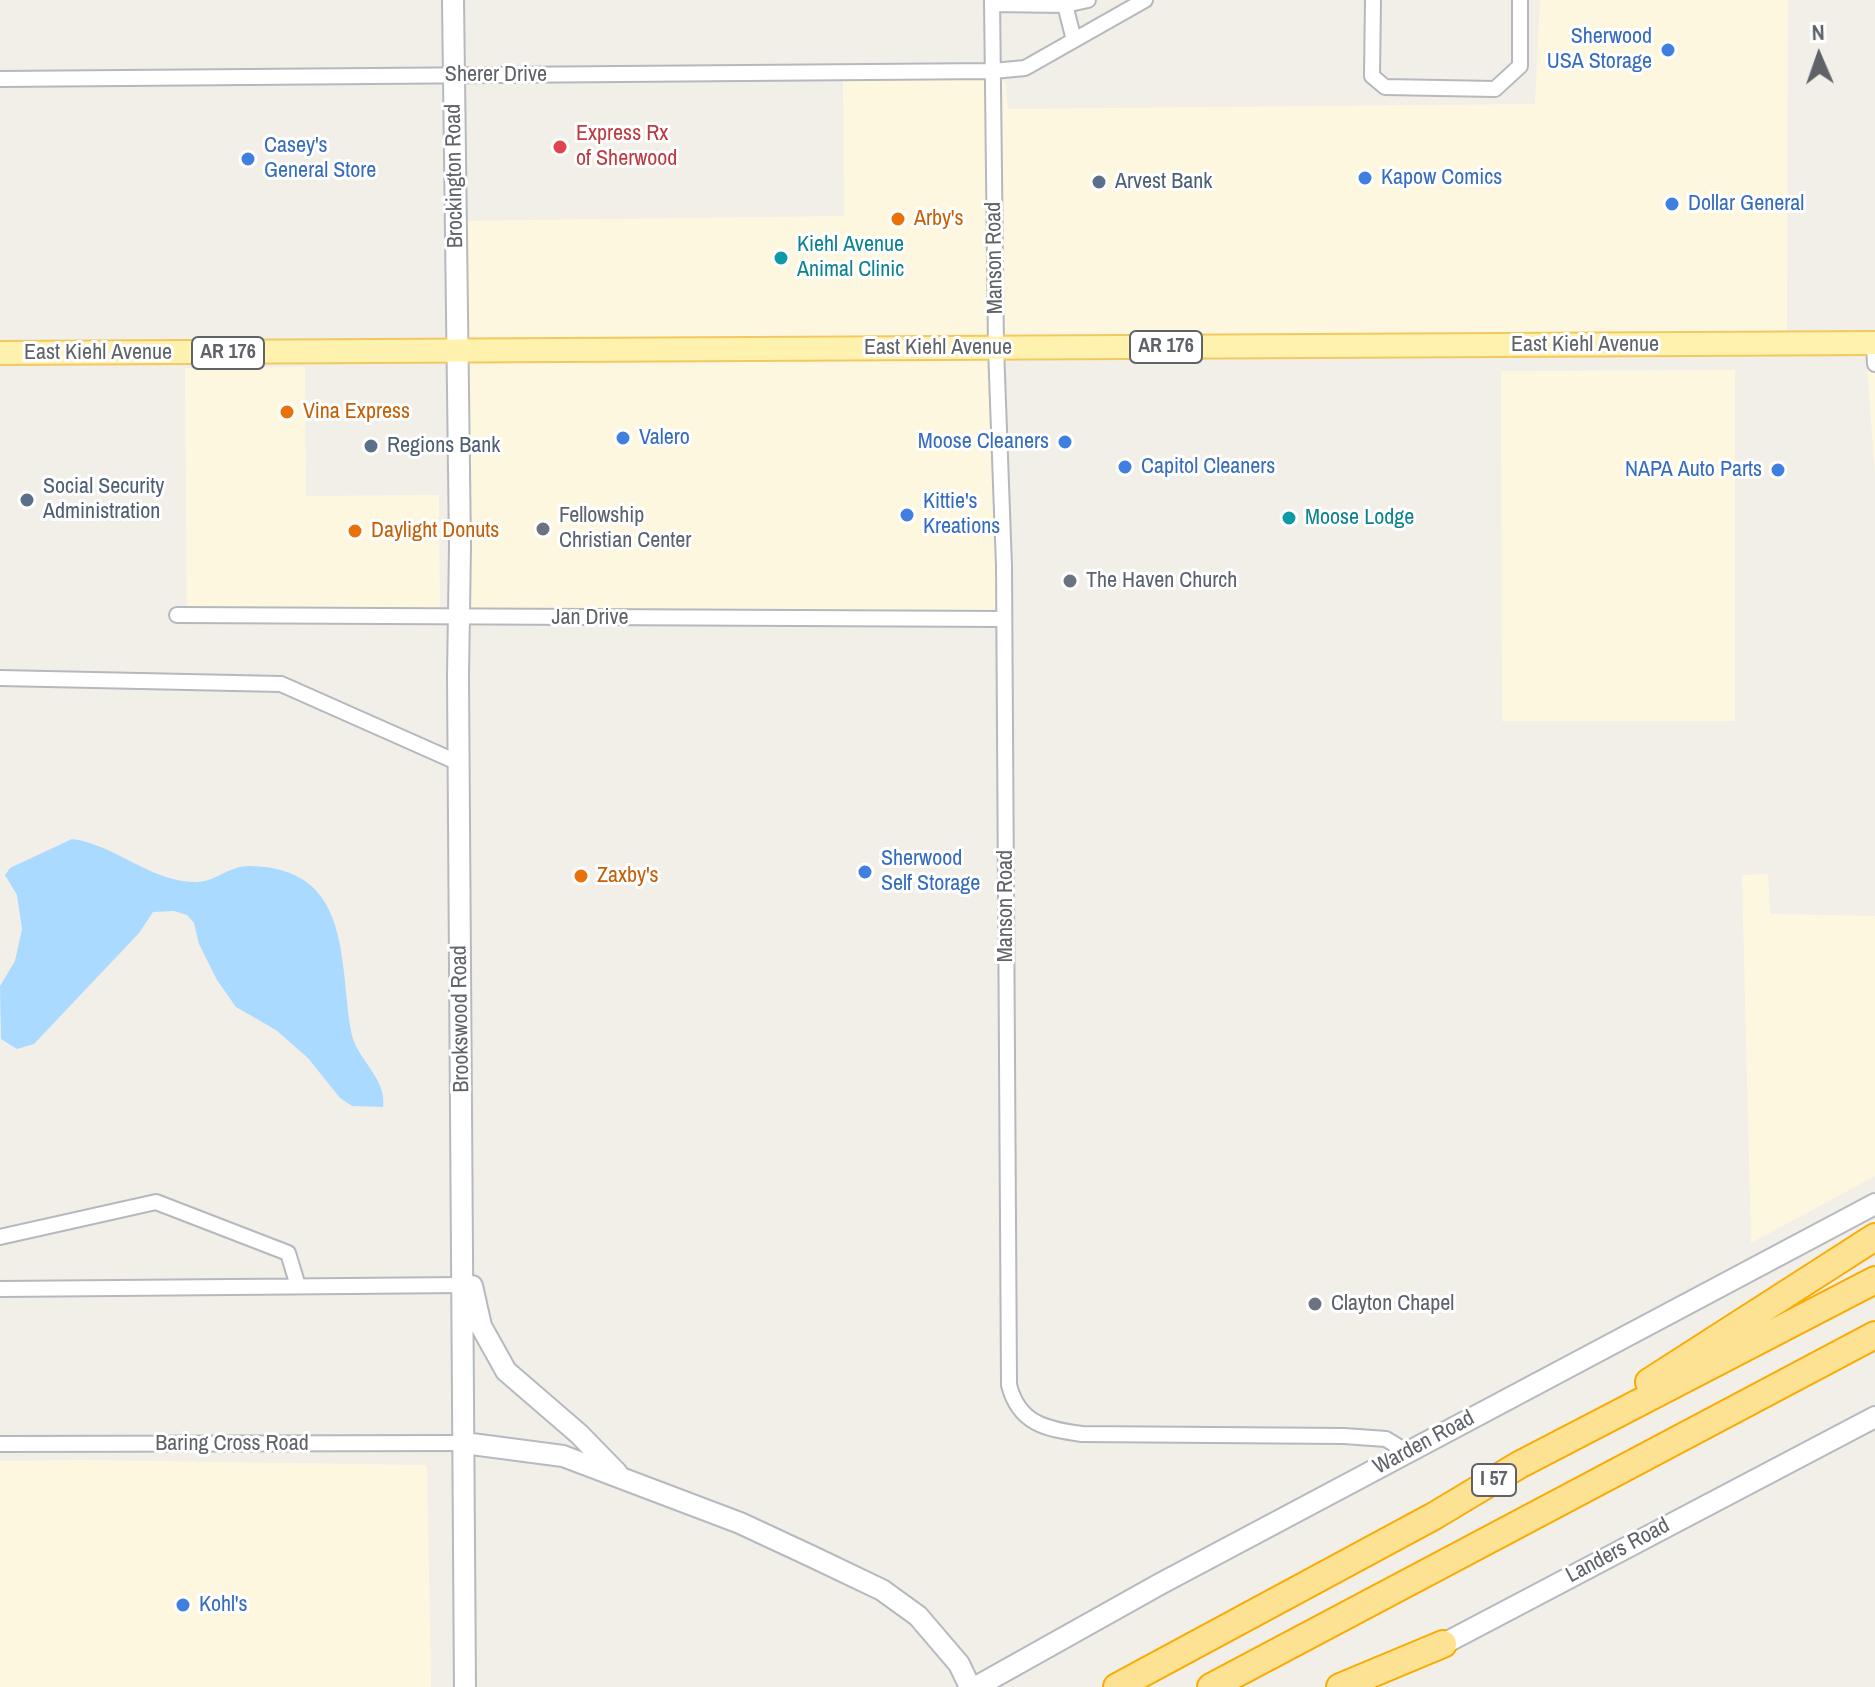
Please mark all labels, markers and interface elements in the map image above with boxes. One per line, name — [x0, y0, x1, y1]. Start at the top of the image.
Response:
north arrow — [1779, 16, 1859, 96]
text: N — [1811, 17, 1825, 47]
place label: Sherwood USA Storage — [1547, 24, 1652, 76]
marker: Sherwood USA Storage — [1659, 41, 1677, 59]
street label: Sherer Drive — [445, 62, 547, 88]
street label: Brockington Road — [441, 104, 469, 248]
place label: Express Rx of Sherwood — [576, 121, 677, 172]
place label: Casey's General Store — [264, 133, 376, 184]
marker: Express Rx of Sherwood — [551, 138, 569, 156]
marker: Casey's General Store — [239, 150, 257, 168]
place label: Kapow Comics — [1381, 165, 1502, 191]
place label: Arvest Bank — [1115, 169, 1212, 195]
marker: Kapow Comics — [1356, 169, 1374, 187]
marker: Arvest Bank — [1090, 173, 1108, 191]
place label: Dollar General — [1688, 191, 1804, 217]
marker: Dollar General — [1663, 195, 1681, 213]
street label: Manson Road — [981, 202, 1009, 314]
place label: Arby's — [914, 206, 964, 232]
marker: Arby's — [889, 210, 907, 228]
place label: Kiehl Avenue Animal Clinic — [797, 232, 904, 284]
marker: Kiehl Avenue Animal Clinic — [772, 249, 790, 267]
road number: AR 176 — [1130, 331, 1202, 363]
street label: East Kiehl Avenue — [1511, 332, 1659, 358]
street label: East Kiehl Avenue — [864, 335, 1012, 361]
road number: AR 176 — [192, 337, 264, 369]
street label: East Kiehl Avenue — [24, 340, 172, 366]
place label: Vina Express — [303, 399, 410, 425]
marker: Vina Express — [278, 403, 296, 421]
place label: Valero — [639, 425, 690, 451]
marker: Valero — [614, 429, 632, 447]
place label: Moose Cleaners — [918, 429, 1049, 455]
place label: Regions Bank — [387, 433, 500, 459]
marker: Moose Cleaners — [1056, 433, 1074, 451]
marker: Regions Bank — [362, 437, 380, 455]
place label: Capitol Cleaners — [1141, 454, 1275, 480]
place label: NAPA Auto Parts — [1625, 457, 1762, 483]
marker: Capitol Cleaners — [1116, 458, 1134, 476]
marker: NAPA Auto Parts — [1769, 461, 1787, 479]
place label: Social Security Administration — [43, 474, 164, 526]
place label: Kittie's Kreations — [923, 489, 1000, 540]
marker: Social Security Administration — [18, 491, 36, 509]
place label: Fellowship Christian Center — [559, 503, 691, 554]
place label: Moose Lodge — [1305, 505, 1414, 531]
marker: Kittie's Kreations — [898, 506, 916, 524]
marker: Moose Lodge — [1280, 509, 1298, 527]
place label: Daylight Donuts — [371, 518, 499, 544]
marker: Fellowship Christian Center — [534, 520, 552, 538]
marker: Daylight Donuts — [346, 522, 364, 540]
place label: The Haven Church — [1086, 568, 1237, 594]
marker: The Haven Church — [1061, 572, 1079, 590]
street label: Jan Drive — [551, 605, 629, 631]
place label: Sherwood Self Storage — [881, 846, 980, 898]
street label: Manson Road — [993, 850, 1019, 962]
place label: Zaxby's — [597, 863, 659, 889]
marker: Sherwood Self Storage — [856, 863, 874, 881]
marker: Zaxby's — [572, 867, 590, 885]
street label: Brookswood Road — [447, 945, 475, 1093]
place label: Clayton Chapel — [1331, 1291, 1454, 1317]
marker: Clayton Chapel — [1306, 1295, 1324, 1313]
street label: Warden Road — [1369, 1405, 1479, 1481]
street label: Baring Cross Road — [155, 1431, 309, 1457]
road number: I 57 — [1472, 1464, 1516, 1496]
street label: Landers Road — [1562, 1513, 1674, 1589]
place label: Kohl's — [199, 1592, 248, 1618]
marker: Kohl's — [174, 1596, 192, 1614]

